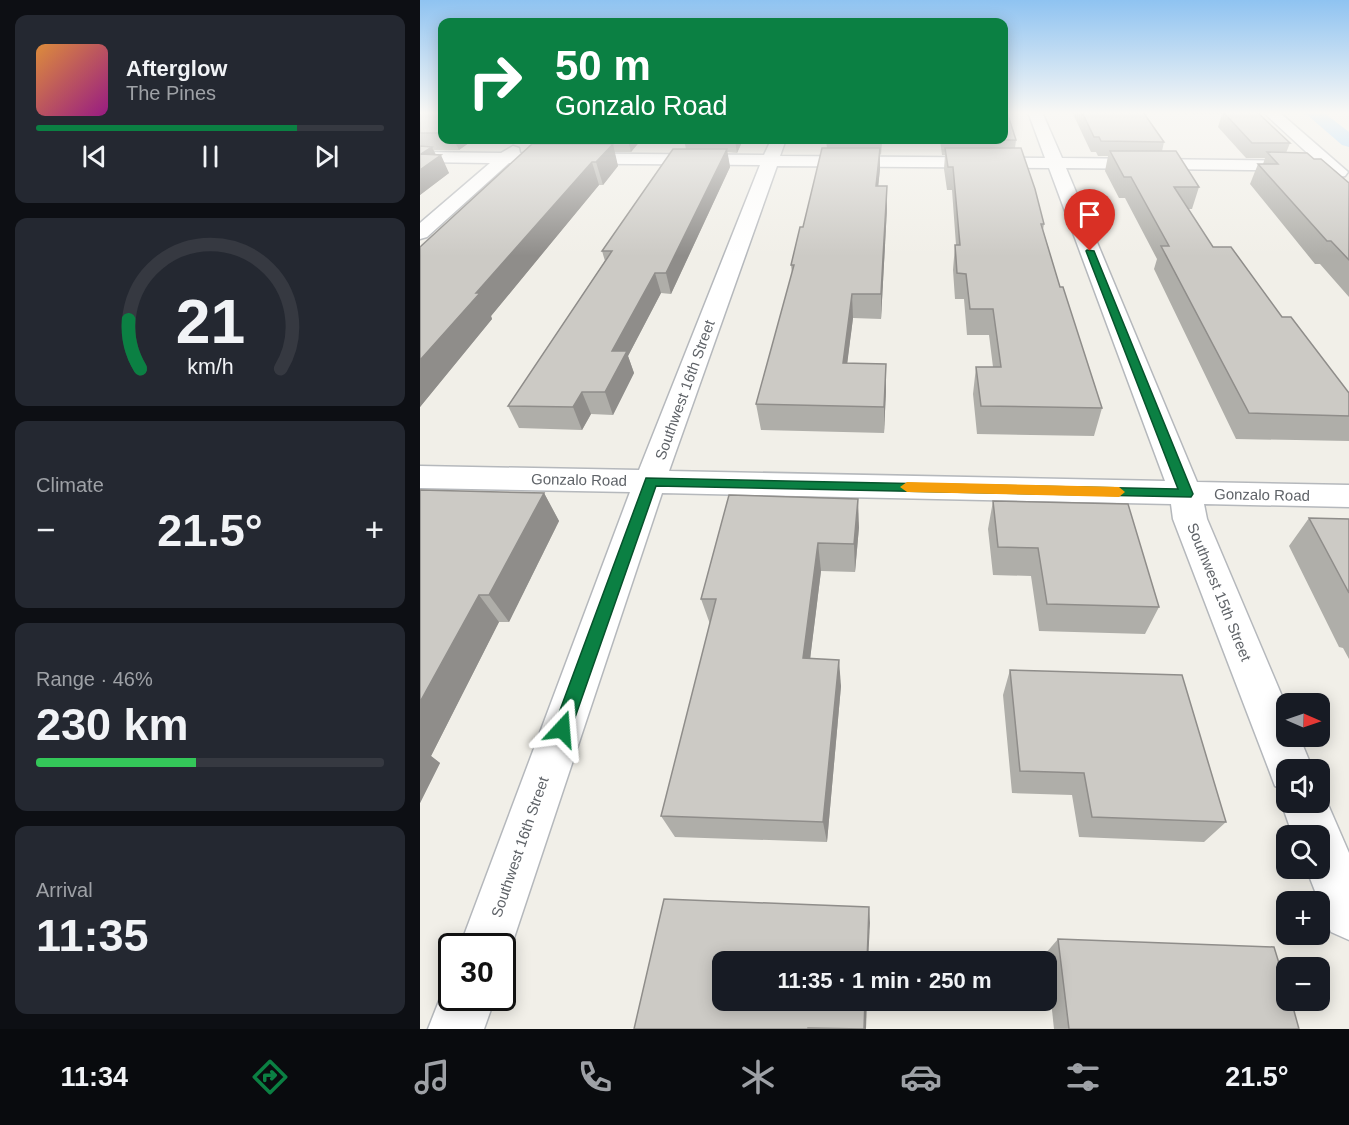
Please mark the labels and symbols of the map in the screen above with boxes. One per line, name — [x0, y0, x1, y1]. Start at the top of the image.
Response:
pin — [1064, 189, 1115, 251]
street label: Southwest 16th Street — [651, 317, 718, 462]
street label: Gonzalo Road — [531, 470, 627, 489]
street label: Gonzalo Road — [1214, 485, 1310, 504]
street label: Southwest 15th Street — [1184, 520, 1255, 664]
north arrow — [1276, 693, 1330, 747]
position arrow — [530, 697, 594, 761]
street label: Southwest 16th Street — [487, 774, 552, 919]
speed limit sign: 30 — [438, 933, 516, 1011]

